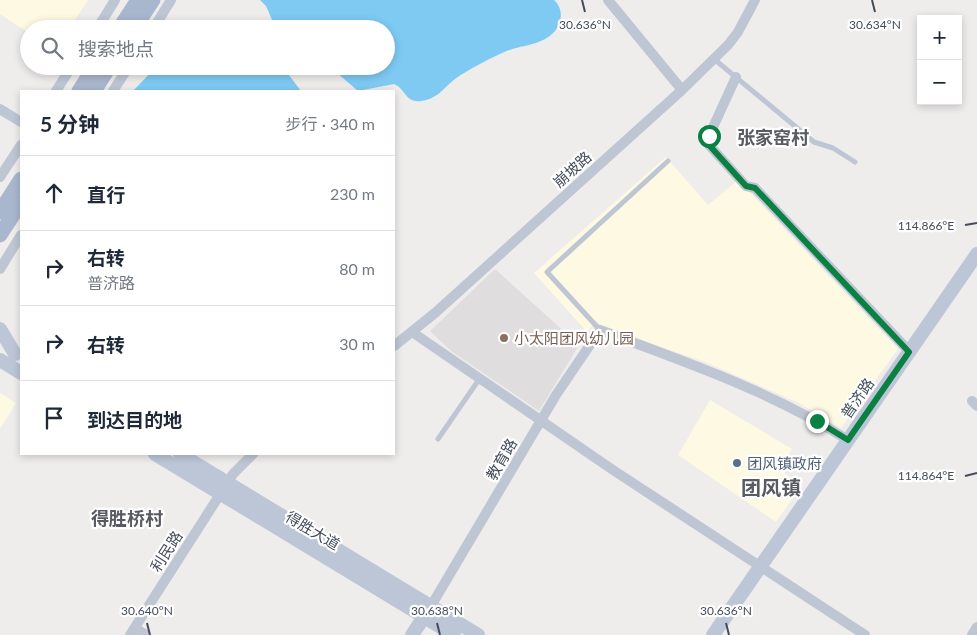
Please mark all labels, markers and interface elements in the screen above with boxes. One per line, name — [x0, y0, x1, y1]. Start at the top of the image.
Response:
map controls — [917, 15, 962, 105]
button: + — [917, 15, 962, 60]
text: 30.636°N — [559, 17, 611, 32]
text: 30.634°N — [849, 17, 901, 32]
search box — [20, 20, 395, 75]
icon: search — [38, 34, 66, 62]
text: 搜索地点 — [78, 37, 154, 60]
button: − — [917, 60, 962, 105]
text: 5 分钟 — [40, 111, 99, 136]
text: 步行 · 340 m — [286, 114, 375, 133]
route start — [698, 125, 721, 148]
district label: 张家窑村 — [737, 126, 809, 148]
street label: 崩坡路 — [549, 147, 595, 191]
icon: ahead — [40, 179, 68, 207]
text: 直行 — [87, 183, 125, 206]
text: 230 m — [330, 184, 375, 203]
text: 114.866°E — [898, 218, 954, 233]
text: 右转 — [87, 246, 125, 269]
icon: right — [40, 254, 68, 282]
text: 80 m — [339, 259, 375, 278]
text: 普济路 — [87, 273, 135, 292]
icon: right — [40, 329, 68, 357]
place label: 小太阳团风幼儿园 — [514, 329, 634, 347]
marker: 小太阳团风幼儿园 — [498, 332, 510, 344]
text: 右转 — [87, 333, 125, 356]
text: 30 m — [339, 334, 375, 353]
street label: 普济路 — [837, 374, 877, 422]
icon: arrive — [40, 404, 68, 432]
text: 到达目的地 — [87, 408, 182, 431]
route end — [806, 410, 829, 433]
street label: 教育路 — [482, 435, 520, 483]
place label: 团风镇政府 — [747, 454, 822, 472]
marker: 团风镇政府 — [731, 457, 743, 469]
text: 114.864°E — [898, 468, 954, 483]
district label: 团风镇 — [741, 475, 801, 499]
district label: 得胜桥村 — [91, 507, 163, 529]
street label: 得胜大道 — [283, 507, 343, 553]
street label: 利民路 — [146, 527, 186, 575]
text: 30.640°N — [121, 603, 173, 618]
text: 30.638°N — [411, 603, 463, 618]
text: 30.636°N — [700, 603, 752, 618]

